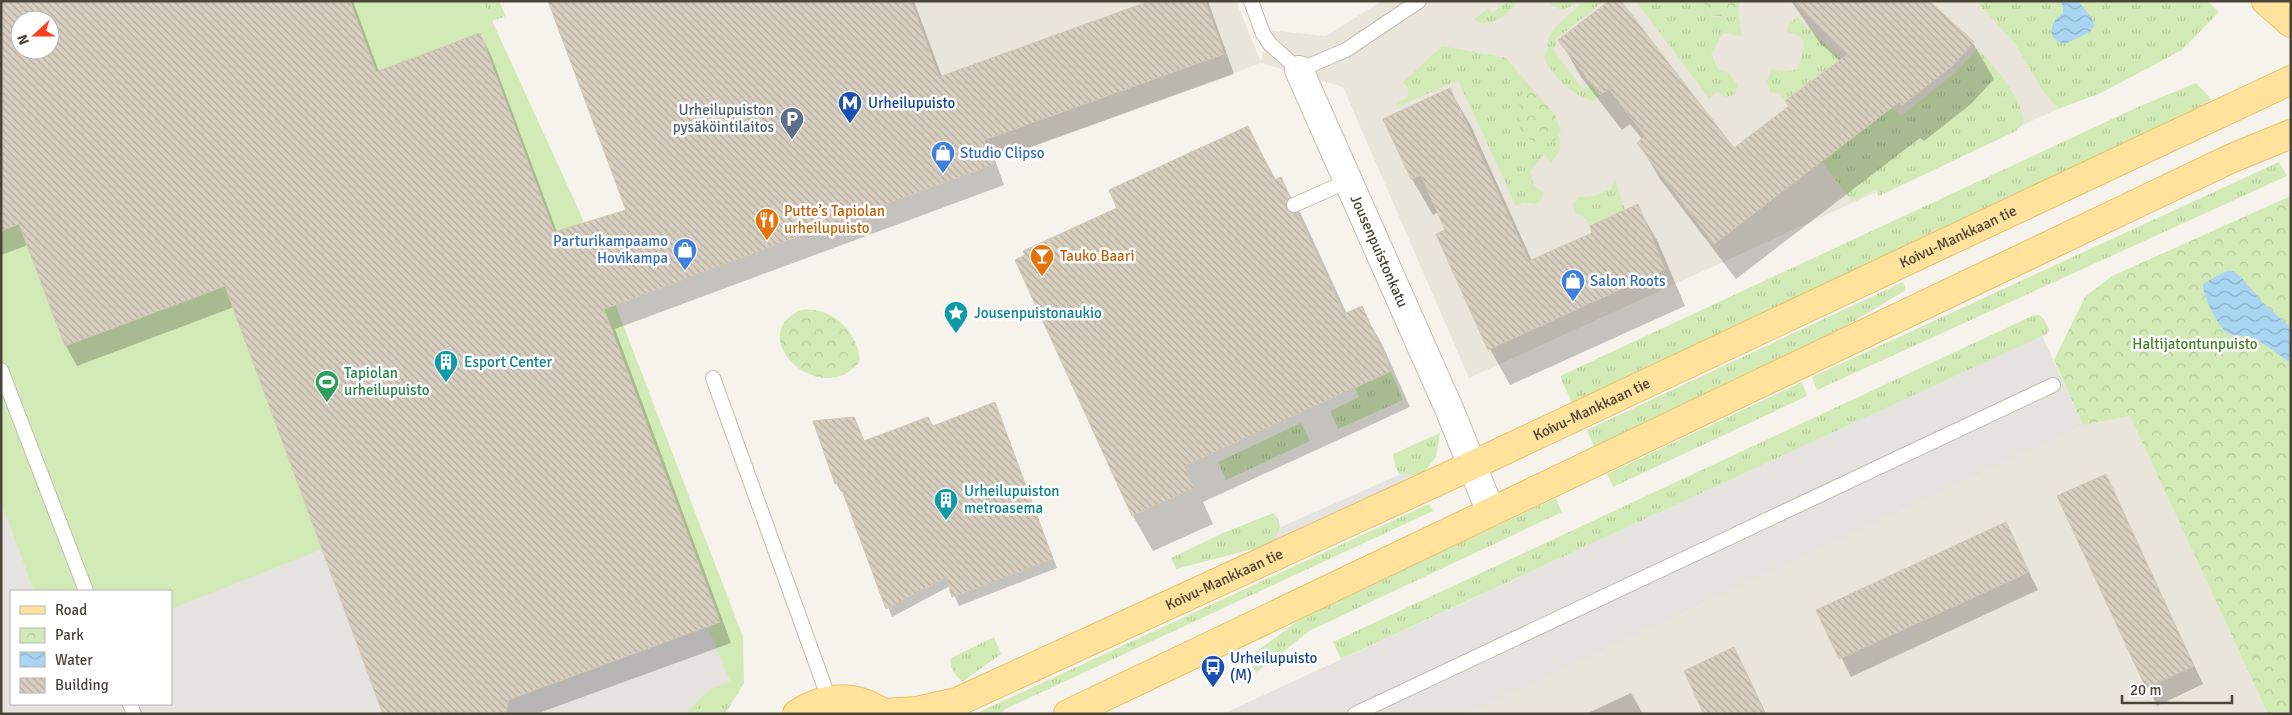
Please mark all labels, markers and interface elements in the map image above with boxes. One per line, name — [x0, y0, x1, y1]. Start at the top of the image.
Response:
north arrow — [10, 10, 60, 60]
text: N — [14, 32, 33, 47]
metro station icon: Urheilupuisto — [837, 90, 863, 124]
place label: Urheilupuisto — [868, 94, 956, 112]
place label: Urheilupuiston pysäköintilaitos — [673, 101, 774, 136]
parking icon: Urheilupuiston pysäköintilaitos — [779, 106, 805, 140]
shop icon: Studio Clipso — [930, 140, 956, 174]
place label: Studio Clipso — [960, 144, 1045, 162]
street label: Jousenpuistonkatu — [1346, 192, 1412, 310]
street label: Koivu-Mankkaan tie — [1897, 201, 2020, 272]
place label: Putte’s Tapiolan urheilupuisto — [784, 202, 885, 237]
restaurant icon: Putte’s Tapiolan urheilupuisto — [754, 207, 780, 241]
place label: Parturikampaamo Hovikampa — [553, 232, 668, 267]
shop icon: Parturikampaamo Hovikampa — [672, 237, 698, 271]
bar icon: Tauko Baari — [1029, 243, 1055, 277]
place label: Tauko Baari — [1060, 247, 1135, 265]
shop icon: Salon Roots — [1560, 268, 1586, 302]
place label: Salon Roots — [1590, 272, 1666, 290]
place icon: Jousenpuistonaukio — [943, 300, 969, 334]
place label: Jousenpuistonaukio — [974, 304, 1102, 322]
park label: Haltijatontunpuisto — [2132, 335, 2258, 353]
building icon: Esport Center — [433, 349, 459, 383]
place label: Esport Center — [464, 353, 552, 371]
place label: Tapiolan urheilupuisto — [344, 364, 430, 399]
sports icon: Tapiolan urheilupuisto — [314, 369, 340, 403]
street label: Koivu-Mankkaan tie — [1530, 374, 1653, 444]
place label: Urheilupuiston metroasema — [964, 482, 1060, 517]
building icon: Urheilupuiston metroasema — [933, 487, 959, 521]
street label: Koivu-Mankkaan tie — [1162, 545, 1286, 614]
legend — [10, 590, 172, 705]
text: Road — [55, 601, 87, 619]
text: Park — [55, 626, 84, 644]
place label: Urheilupuisto (M) — [1230, 649, 1318, 684]
text: Water — [55, 651, 93, 669]
bus stop icon: Urheilupuisto (M) — [1200, 654, 1226, 688]
scale bar — [2122, 672, 2232, 704]
text: Building — [55, 676, 109, 694]
text: 20 m — [2130, 681, 2161, 699]

